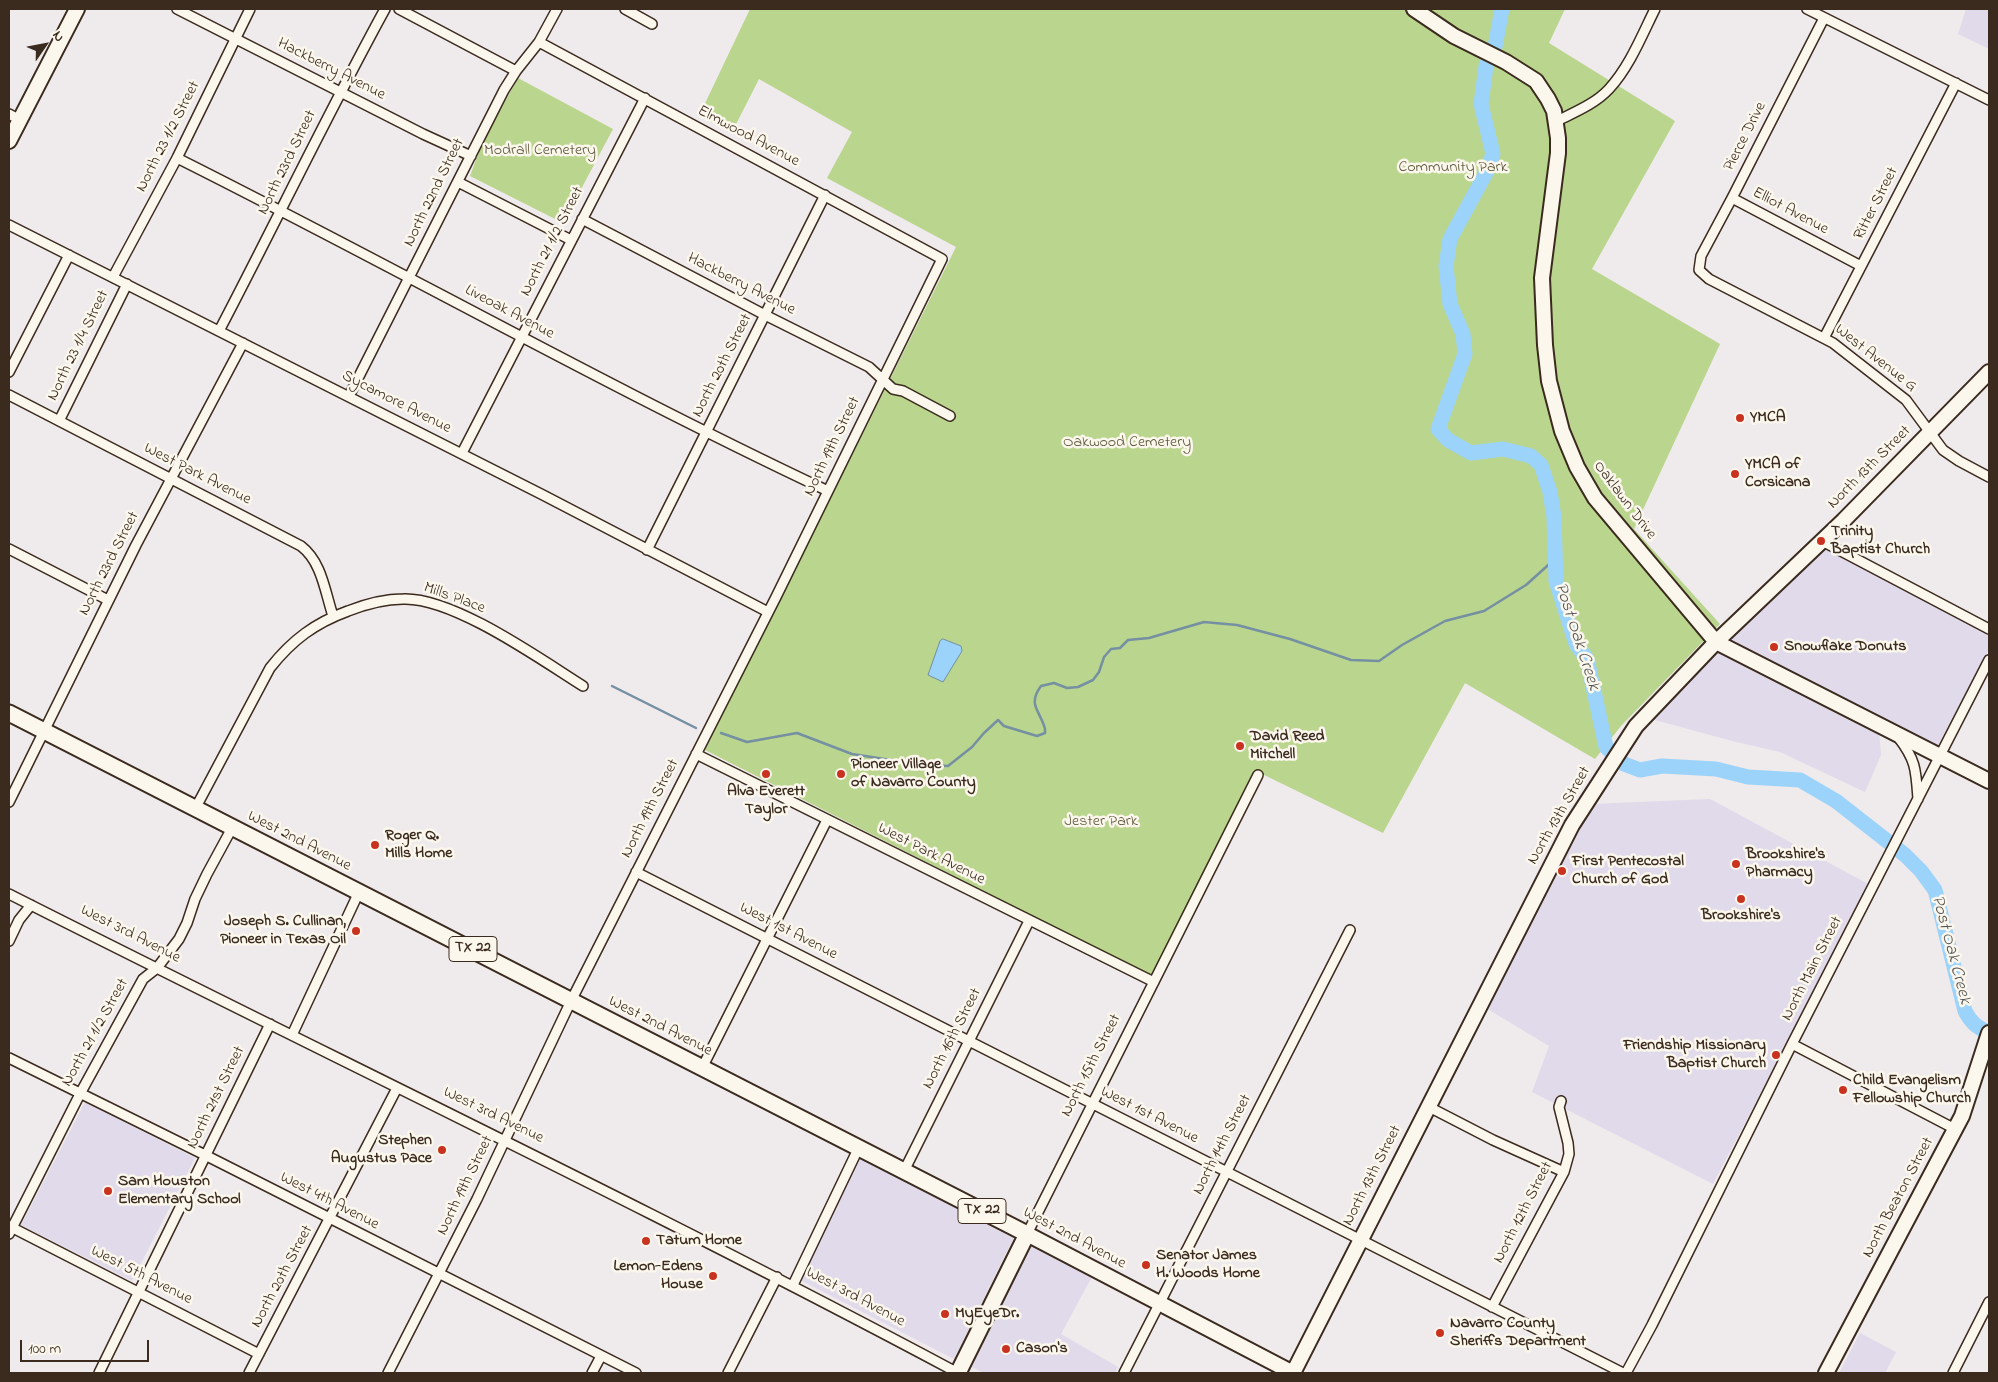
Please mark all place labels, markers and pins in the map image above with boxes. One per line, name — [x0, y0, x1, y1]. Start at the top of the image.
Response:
place label: YMCA — [1750, 408, 1786, 428]
marker: YMCA — [1734, 412, 1746, 424]
place label: YMCA of Corsicana — [1745, 455, 1810, 493]
marker: YMCA of Corsicana — [1729, 468, 1741, 480]
place label: Trinity Baptist Church — [1831, 522, 1930, 560]
marker: Trinity Baptist Church — [1815, 535, 1827, 547]
place label: Snowflake Donuts — [1784, 637, 1906, 657]
marker: Snowflake Donuts — [1768, 641, 1780, 653]
place label: David Reed Mitchell — [1250, 727, 1325, 765]
marker: David Reed Mitchell — [1234, 740, 1246, 752]
place label: Pioneer Village of Navarro County — [851, 755, 976, 793]
marker: Alva Everett Taylor — [760, 768, 772, 780]
marker: Pioneer Village of Navarro County — [835, 768, 847, 780]
place label: Alva Everett Taylor — [727, 782, 805, 820]
place label: Roger Q. Mills Home — [385, 826, 452, 864]
marker: Roger Q. Mills Home — [369, 839, 381, 851]
place label: Brookshire's Pharmacy — [1746, 845, 1825, 883]
place label: First Pentecostal Church of God — [1572, 852, 1684, 890]
marker: Brookshire's Pharmacy — [1730, 858, 1742, 870]
marker: First Pentecostal Church of God — [1556, 865, 1568, 877]
marker: Brookshire's — [1735, 893, 1747, 905]
place label: Brookshire's — [1701, 906, 1781, 926]
place label: Joseph S. Cullinan, Pioneer in Texas Oil — [220, 912, 346, 950]
marker: Joseph S. Cullinan, Pioneer in Texas Oil — [350, 925, 362, 937]
place label: Friendship Missionary Baptist Church — [1623, 1036, 1766, 1074]
marker: Friendship Missionary Baptist Church — [1770, 1049, 1782, 1061]
place label: Child Evangelism Fellowship Church — [1853, 1071, 1971, 1109]
marker: Child Evangelism Fellowship Church — [1837, 1084, 1849, 1096]
place label: Stephen Augustus Pace — [331, 1131, 432, 1169]
marker: Stephen Augustus Pace — [436, 1144, 448, 1156]
place label: Sam Houston Elementary School — [118, 1172, 241, 1210]
marker: Sam Houston Elementary School — [102, 1185, 114, 1197]
place label: Tatum Home — [656, 1231, 742, 1251]
marker: Tatum Home — [640, 1235, 652, 1247]
place label: Senator James H. Woods Home — [1156, 1246, 1260, 1284]
place label: Lemon-Edens House — [613, 1257, 703, 1295]
marker: Senator James H. Woods Home — [1140, 1259, 1152, 1271]
marker: Lemon-Edens House — [707, 1270, 719, 1282]
place label: MyEyeDr. — [955, 1304, 1019, 1324]
marker: MyEyeDr. — [939, 1308, 951, 1320]
place label: Navarro County Sheriffs Department — [1450, 1314, 1586, 1352]
marker: Navarro County Sheriffs Department — [1434, 1327, 1446, 1339]
place label: Cason's — [1016, 1339, 1068, 1359]
marker: Cason's — [1000, 1343, 1012, 1355]

